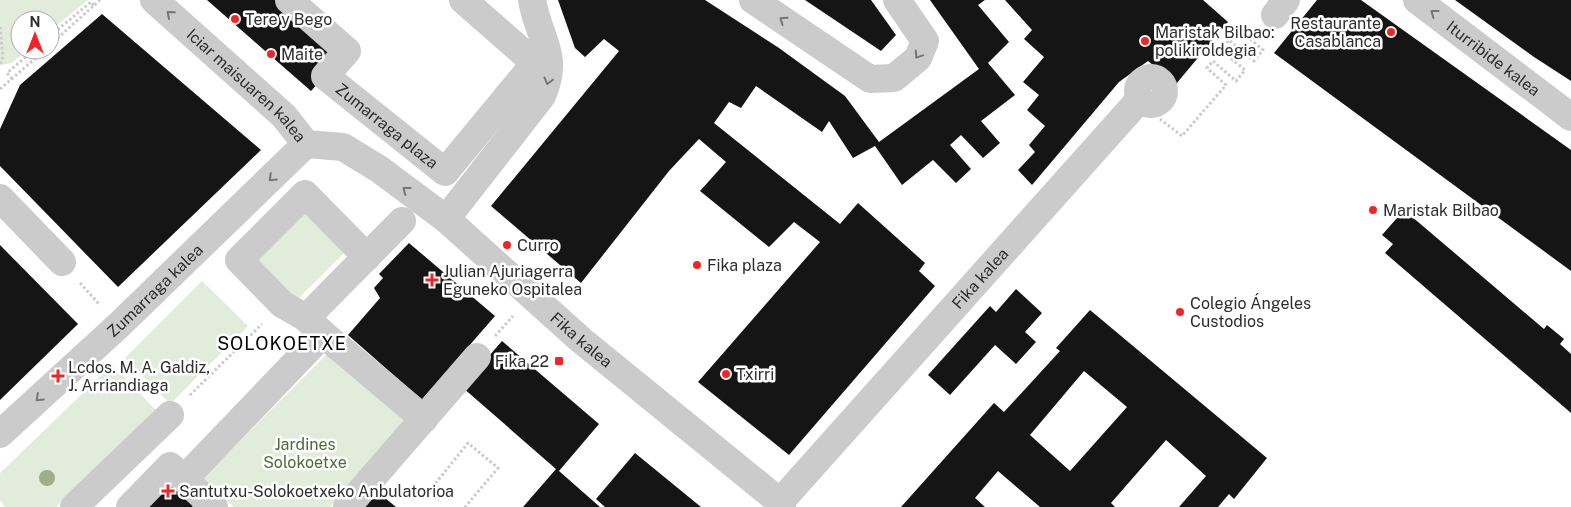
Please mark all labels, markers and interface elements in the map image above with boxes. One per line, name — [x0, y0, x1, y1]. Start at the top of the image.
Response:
north arrow — [10, 10, 60, 60]
place label: Tere y Bego — [245, 10, 332, 29]
one-way arrow — [1430, 10, 1440, 19]
one-way arrow — [167, 11, 176, 20]
marker: Tere y Bego — [229, 13, 241, 25]
text: N — [30, 14, 40, 30]
place label: Restaurante Casablanca — [1290, 14, 1381, 51]
one-way arrow — [779, 17, 788, 26]
street label: Iturribide kalea — [1443, 17, 1544, 100]
place label: Maristak Bilbao: polikiroldegia — [1155, 23, 1275, 60]
street label: Iciar maisuaren kalea — [183, 25, 310, 146]
marker: Restaurante Casablanca — [1385, 26, 1397, 38]
marker: Maristak Bilbao: polikiroldegia — [1139, 35, 1151, 47]
place label: Maite — [281, 45, 323, 64]
marker: Maite — [265, 48, 277, 60]
one-way arrow — [914, 50, 924, 59]
one-way arrow — [543, 76, 553, 84]
street label: Zumarraga plaza — [332, 79, 442, 173]
one-way arrow — [268, 172, 277, 181]
one-way arrow — [403, 187, 412, 196]
place label: Maristak Bilbao — [1383, 201, 1499, 220]
marker: Maristak Bilbao — [1367, 204, 1379, 216]
place label: Curro — [517, 236, 559, 255]
marker: Curro — [501, 239, 513, 251]
street label: Zumarraga kalea — [103, 240, 207, 341]
street label: Fika kalea — [948, 244, 1012, 313]
place label: Fika plaza — [707, 256, 782, 275]
marker: Fika plaza — [691, 259, 703, 271]
place label: Julian Ajuriagerra Eguneko Ospitalea — [443, 262, 582, 299]
marker: Julian Ajuriagerra Eguneko Ospitalea — [425, 273, 439, 287]
place label: Colegio Ángeles Custodios — [1190, 293, 1311, 331]
marker: Colegio Ángeles Custodios — [1174, 306, 1186, 318]
street label: Fika kalea — [546, 308, 616, 371]
district label: SOLOKOETXE — [217, 333, 347, 354]
place label: Fika 22 — [495, 352, 549, 371]
marker: Fika 22 — [553, 355, 565, 367]
place label: Lcdos. M. A. Galdiz, J. Arriandiaga — [68, 358, 210, 395]
place label: Txirri — [736, 365, 774, 384]
marker: Txirri — [720, 368, 732, 380]
marker: Lcdos. M. A. Galdiz, J. Arriandiaga — [52, 370, 64, 382]
one-way arrow — [36, 392, 45, 401]
park label: Jardines Solokoetxe — [263, 435, 347, 472]
place label: Santutxu-Solokoetxeko Anbulatorioa — [179, 482, 454, 501]
marker: Santutxu-Solokoetxeko Anbulatorioa — [161, 484, 175, 498]

